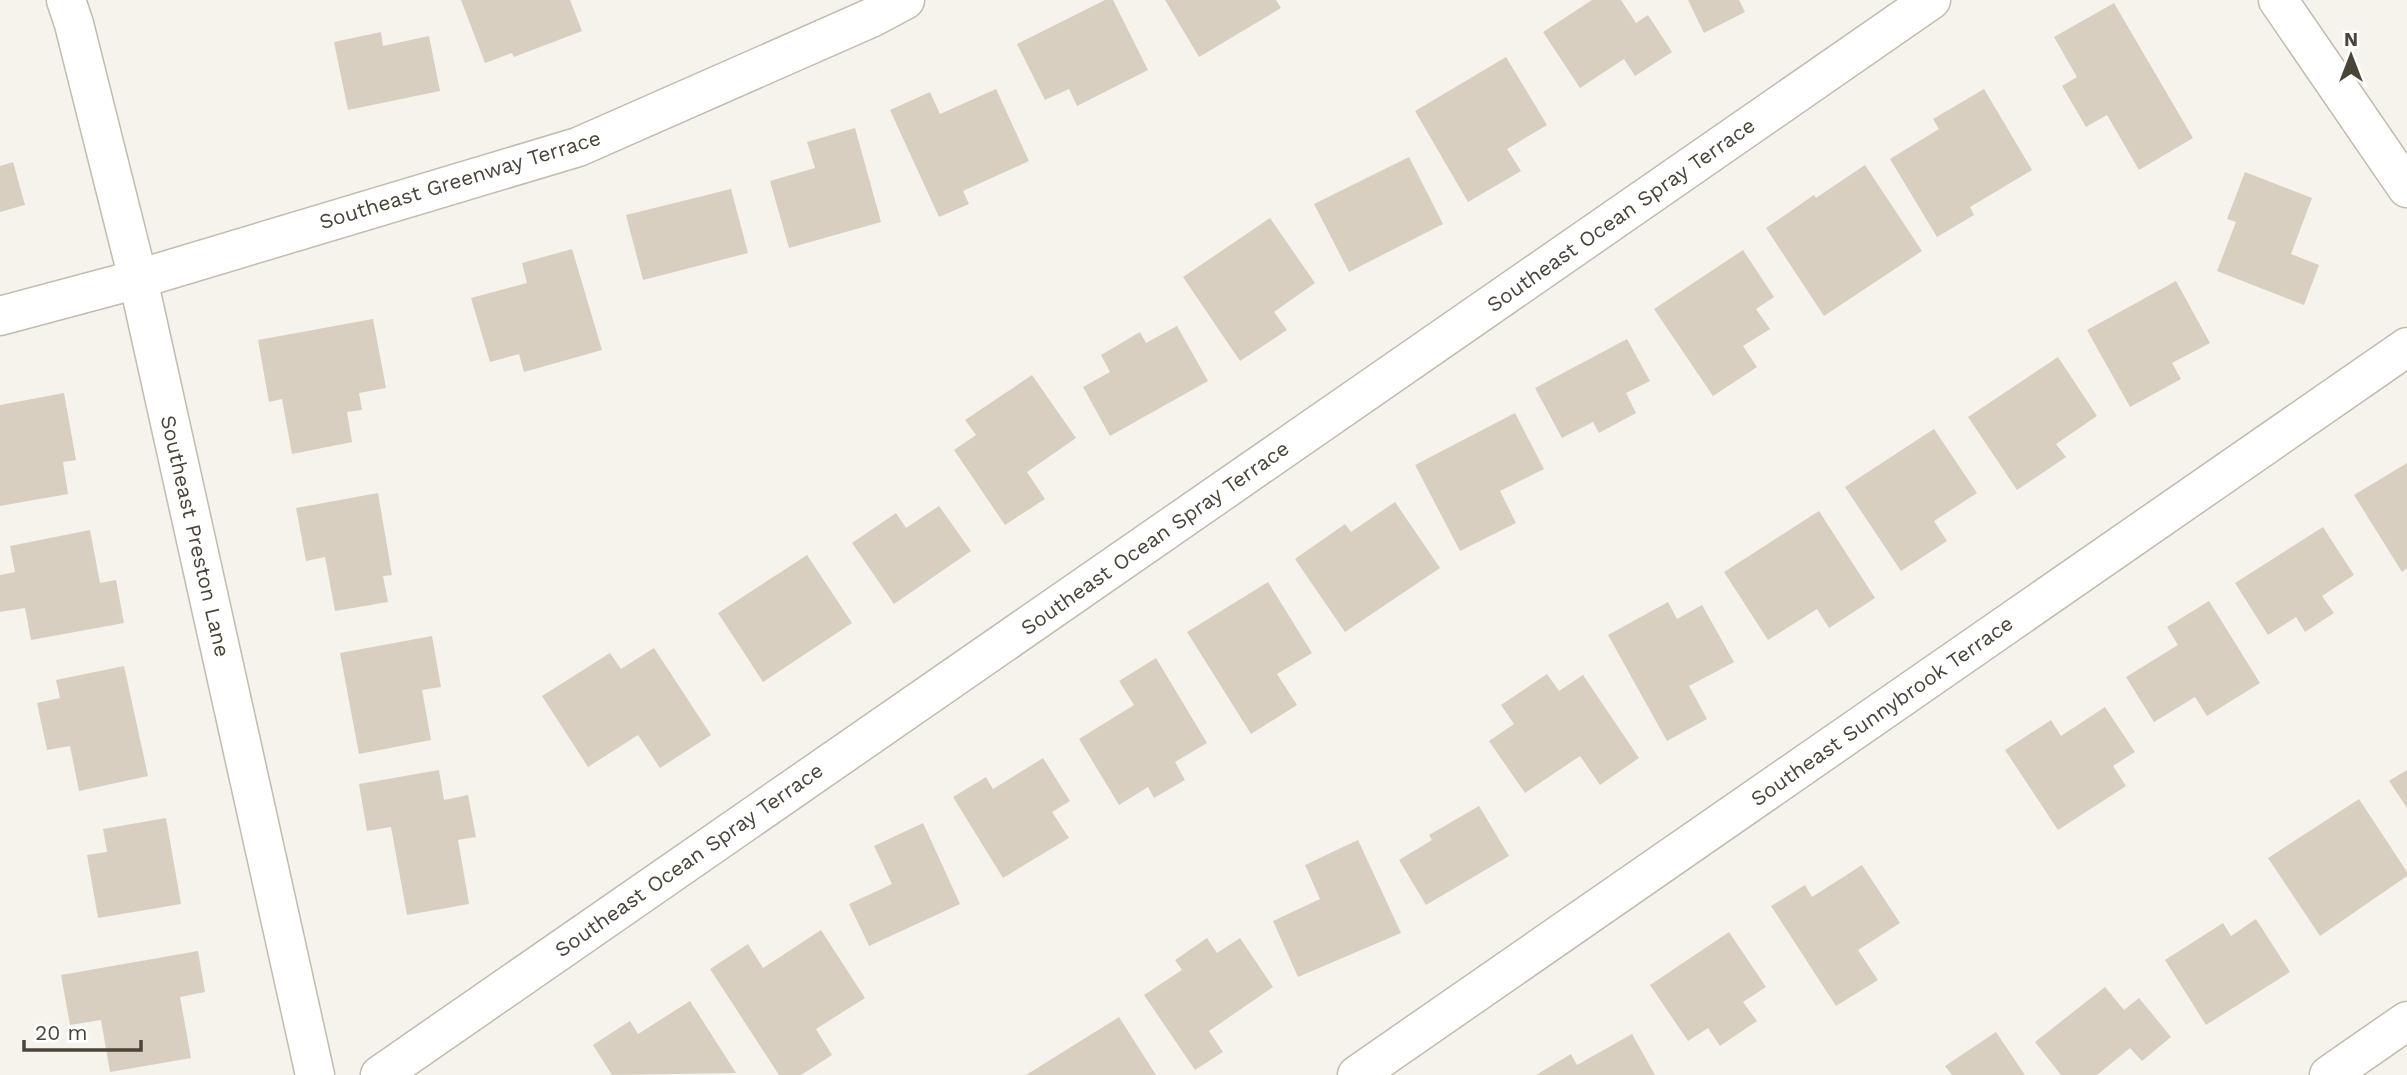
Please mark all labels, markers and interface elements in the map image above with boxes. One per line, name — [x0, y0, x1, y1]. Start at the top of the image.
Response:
north arrow — [2316, 21, 2386, 91]
text: N — [2344, 28, 2358, 51]
street label: Southeast Ocean Spray Terrace — [1482, 112, 1760, 317]
street label: Southeast Greenway Terrace — [316, 125, 604, 234]
street label: Southeast Preston Lane — [156, 413, 235, 659]
street label: Southeast Ocean Spray Terrace — [1016, 435, 1294, 640]
street label: Southeast Sunnybrook Terrace — [1746, 610, 2018, 811]
street label: Southeast Ocean Spray Terrace — [550, 757, 828, 962]
scale bar — [24, 1009, 142, 1052]
text: 20 m — [35, 1020, 87, 1045]

